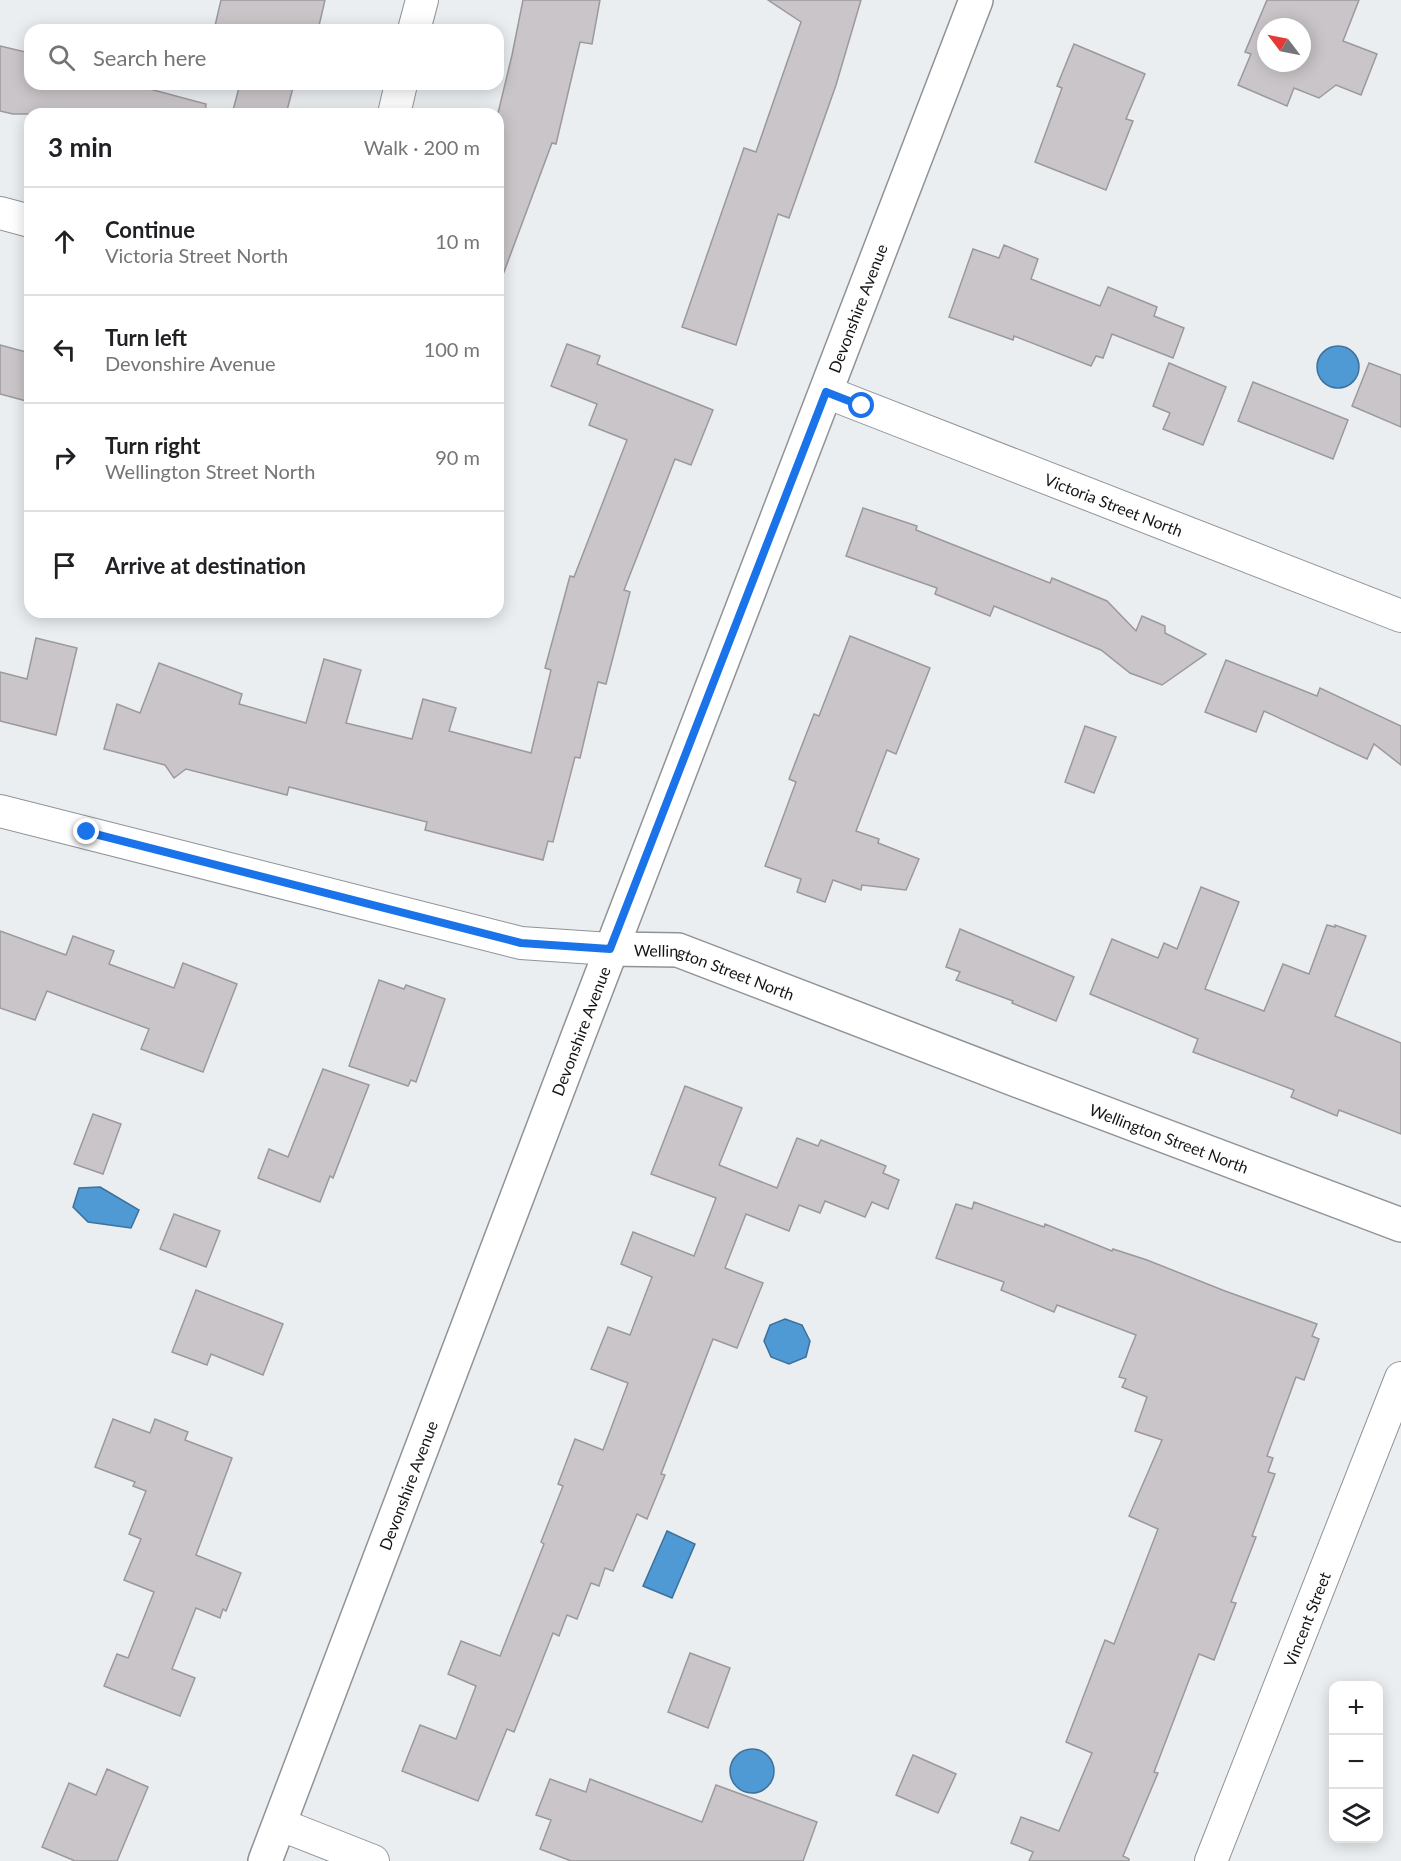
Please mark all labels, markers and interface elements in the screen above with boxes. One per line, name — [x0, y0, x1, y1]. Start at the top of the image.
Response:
north arrow — [1257, 18, 1311, 72]
search box — [24, 24, 504, 90]
icon: search — [45, 41, 78, 74]
text: Search here — [93, 44, 206, 71]
text: 3 min — [48, 131, 112, 163]
text: Walk · 200 m — [364, 135, 480, 159]
text: Continue — [105, 216, 195, 243]
icon: ahead — [48, 225, 81, 258]
text: 10 m — [435, 229, 480, 253]
street label: Devonshire Avenue — [824, 241, 890, 375]
text: Victoria Street North — [105, 243, 288, 267]
text: Turn left — [105, 324, 187, 351]
icon: left — [48, 333, 81, 366]
text: 100 m — [424, 337, 480, 361]
text: Devonshire Avenue — [105, 351, 276, 375]
route start — [848, 392, 874, 418]
text: Turn right — [105, 432, 200, 459]
icon: right — [48, 441, 81, 474]
text: 90 m — [435, 445, 480, 469]
text: Wellington Street North — [105, 459, 315, 483]
street label: Victoria Street North — [1042, 469, 1186, 540]
icon: arrive — [48, 549, 81, 582]
text: Arrive at destination — [105, 552, 306, 579]
route end — [73, 818, 99, 844]
street label: Wellington Street North — [634, 940, 797, 1003]
street label: Devonshire Avenue — [547, 964, 613, 1098]
street label: Wellington Street North — [1087, 1099, 1252, 1176]
street label: Devonshire Avenue — [374, 1418, 441, 1552]
street label: Vincent Street — [1279, 1569, 1333, 1669]
map controls — [1329, 1681, 1383, 1843]
button: + — [1329, 1681, 1383, 1735]
button: − — [1329, 1735, 1383, 1789]
button: layers — [1329, 1789, 1383, 1843]

